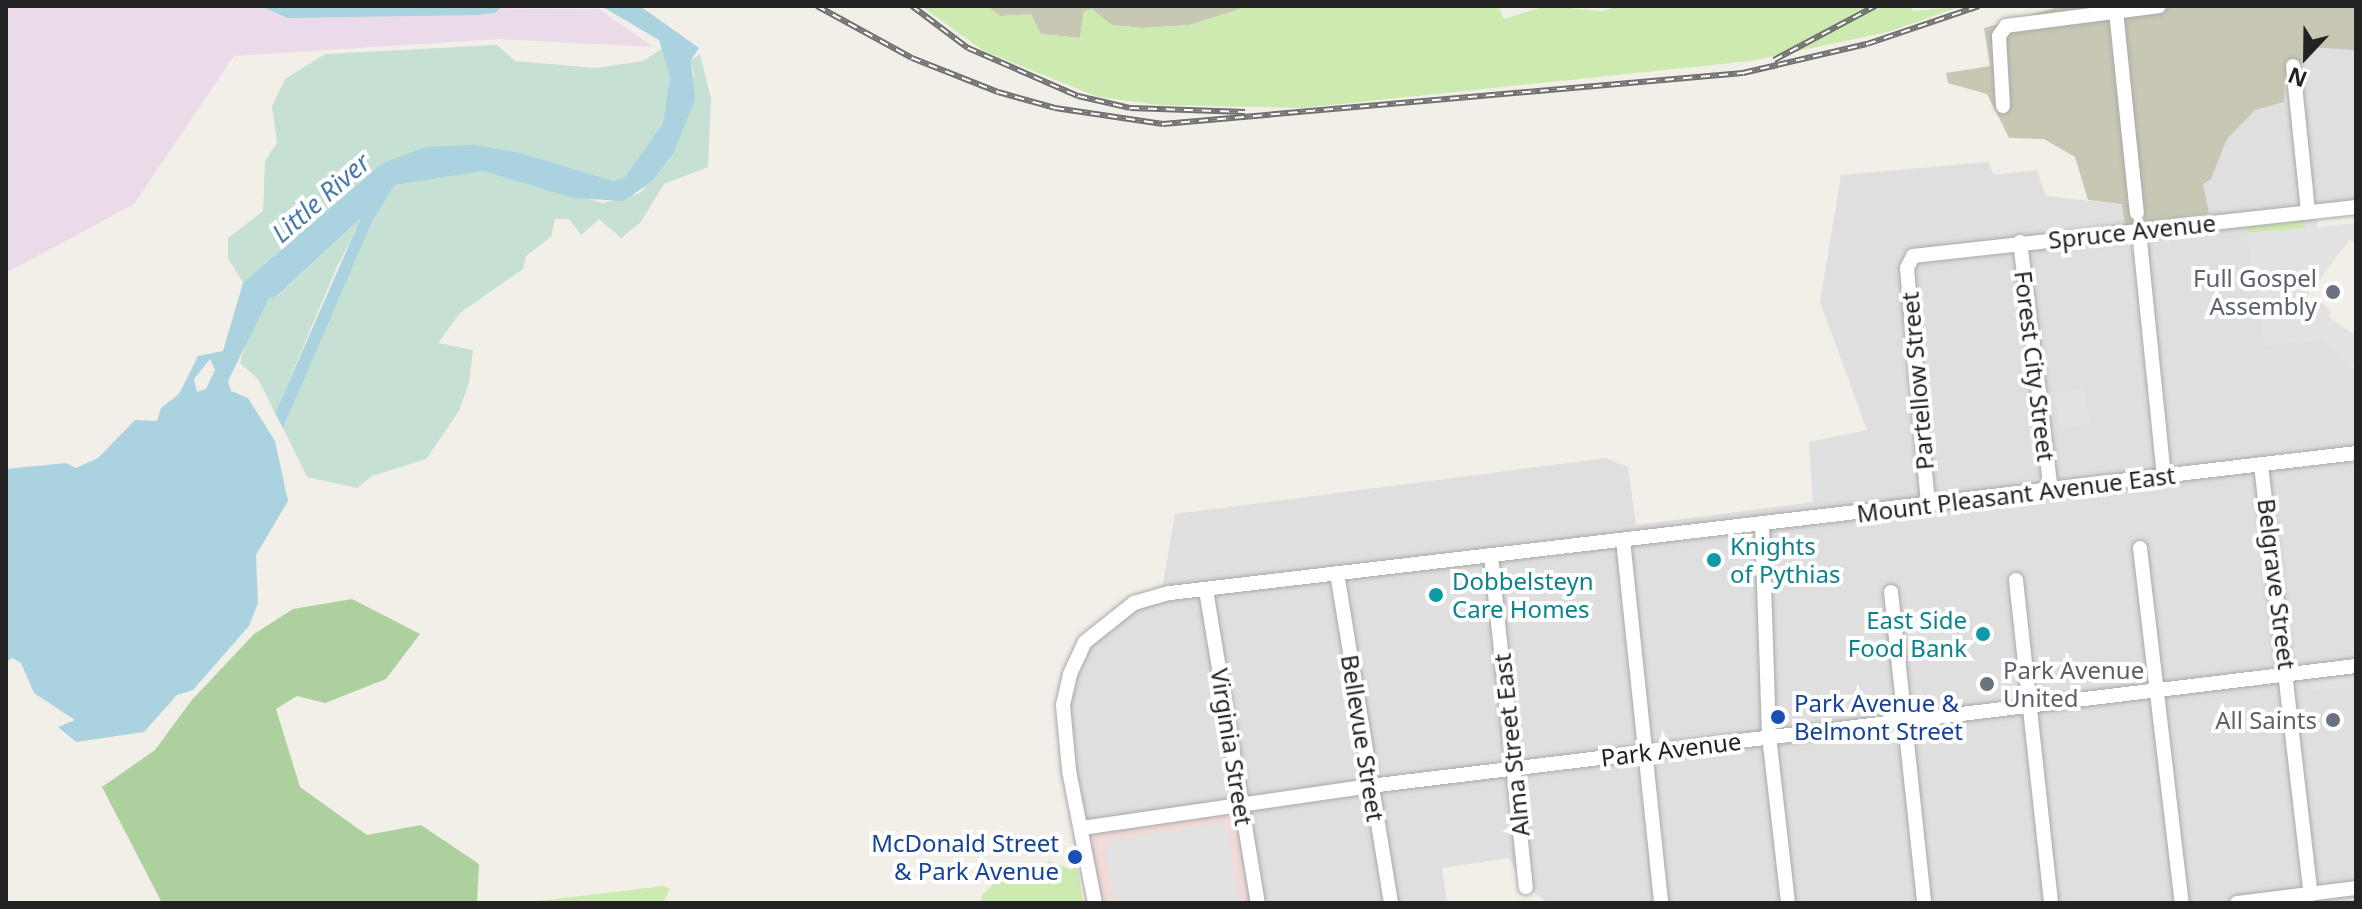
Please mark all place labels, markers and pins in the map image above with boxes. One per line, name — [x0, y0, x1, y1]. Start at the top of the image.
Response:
place label: Full Gospel Assembly — [2193, 264, 2317, 320]
marker: Full Gospel Assembly — [2324, 283, 2342, 301]
place label: Knights of Pythias — [1730, 532, 1840, 588]
marker: Knights of Pythias — [1705, 551, 1723, 569]
place label: Dobbelsteyn Care Homes — [1452, 567, 1594, 623]
marker: Dobbelsteyn Care Homes — [1427, 586, 1445, 604]
place label: East Side Food Bank — [1848, 606, 1967, 662]
marker: East Side Food Bank — [1974, 625, 1992, 643]
place label: Park Avenue United — [2003, 656, 2144, 712]
marker: Park Avenue United — [1978, 675, 1996, 693]
place label: Park Avenue & Belmont Street — [1794, 689, 1963, 745]
place label: All Saints — [2215, 706, 2317, 734]
marker: Park Avenue & Belmont Street — [1769, 708, 1787, 726]
marker: All Saints — [2324, 711, 2342, 729]
place label: McDonald Street & Park Avenue — [871, 829, 1059, 885]
marker: McDonald Street & Park Avenue — [1066, 848, 1084, 866]

